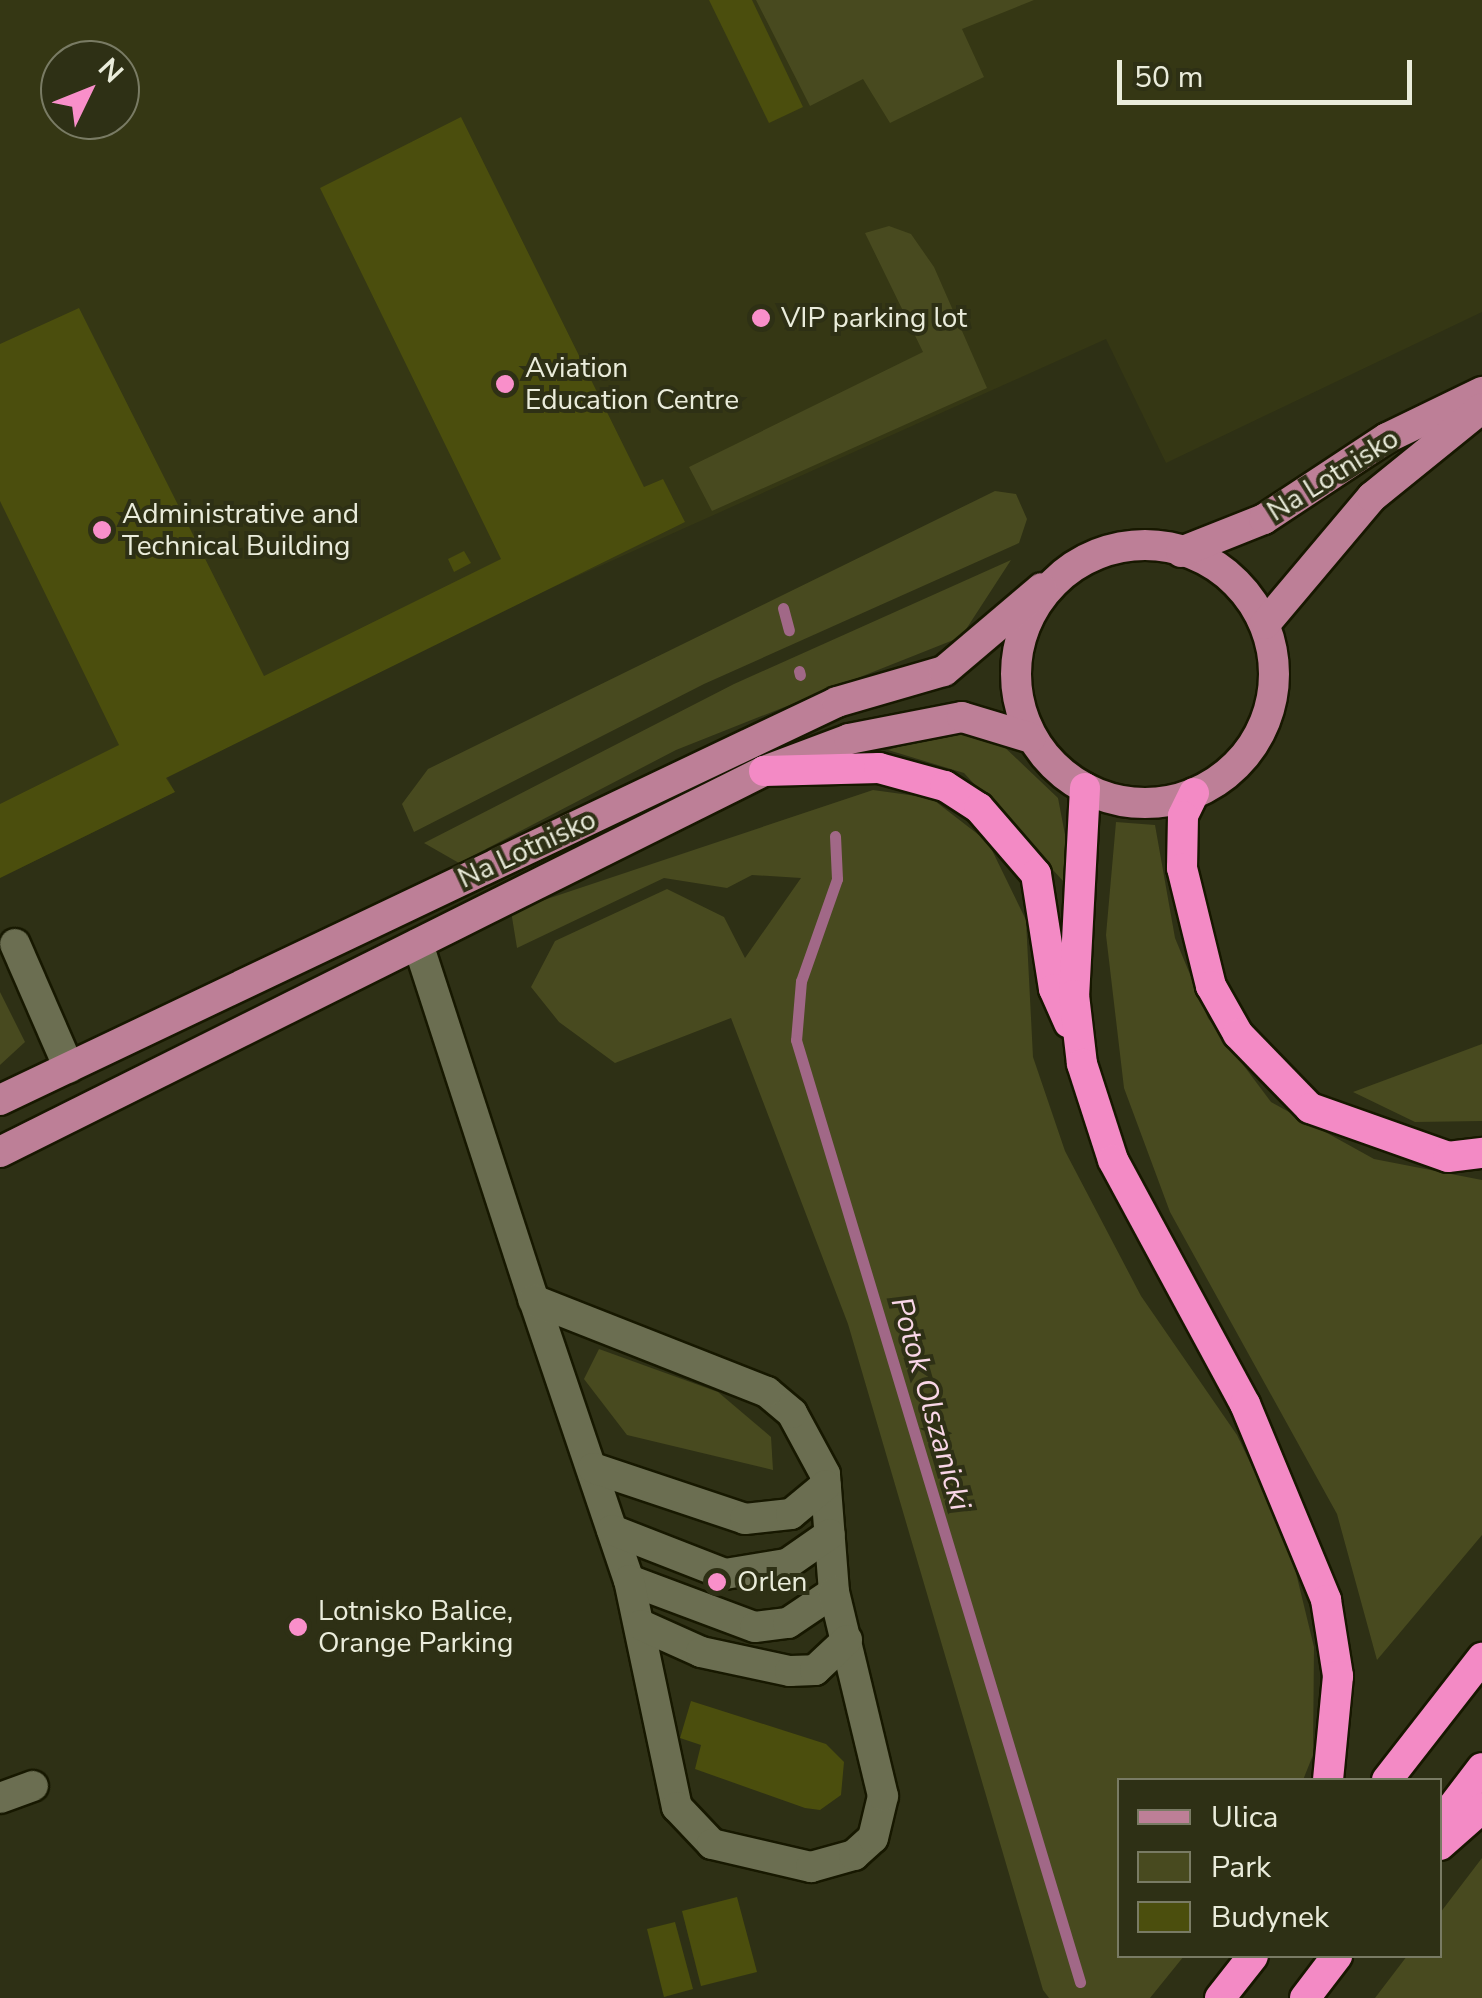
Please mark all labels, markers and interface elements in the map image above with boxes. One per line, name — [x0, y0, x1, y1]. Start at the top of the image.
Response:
north arrow — [40, 40, 140, 140]
scale bar — [1122, 40, 1417, 102]
text: N — [89, 50, 132, 92]
text: 50 m — [1134, 57, 1203, 98]
place label: VIP parking lot — [781, 301, 967, 335]
marker: VIP parking lot — [750, 307, 772, 329]
place label: Aviation Education Centre — [525, 351, 739, 417]
marker: Aviation Education Centre — [494, 373, 516, 395]
street label: Na Lotnisko — [1261, 422, 1405, 528]
place label: Administrative and Technical Building — [122, 497, 359, 563]
marker: Administrative and Technical Building — [91, 519, 113, 541]
street label: Na Lotnisko — [453, 802, 601, 896]
water label: Potok Olszanicki — [882, 1293, 978, 1515]
place label: Orlen — [737, 1565, 807, 1599]
marker: Orlen — [706, 1571, 728, 1593]
place label: Lotnisko Balice, Orange Parking — [318, 1594, 513, 1660]
marker: Lotnisko Balice, Orange Parking — [287, 1616, 309, 1638]
legend — [1117, 1778, 1442, 1958]
text: Ulica — [1211, 1797, 1278, 1838]
text: Park — [1211, 1847, 1271, 1888]
text: Budynek — [1211, 1897, 1329, 1938]

